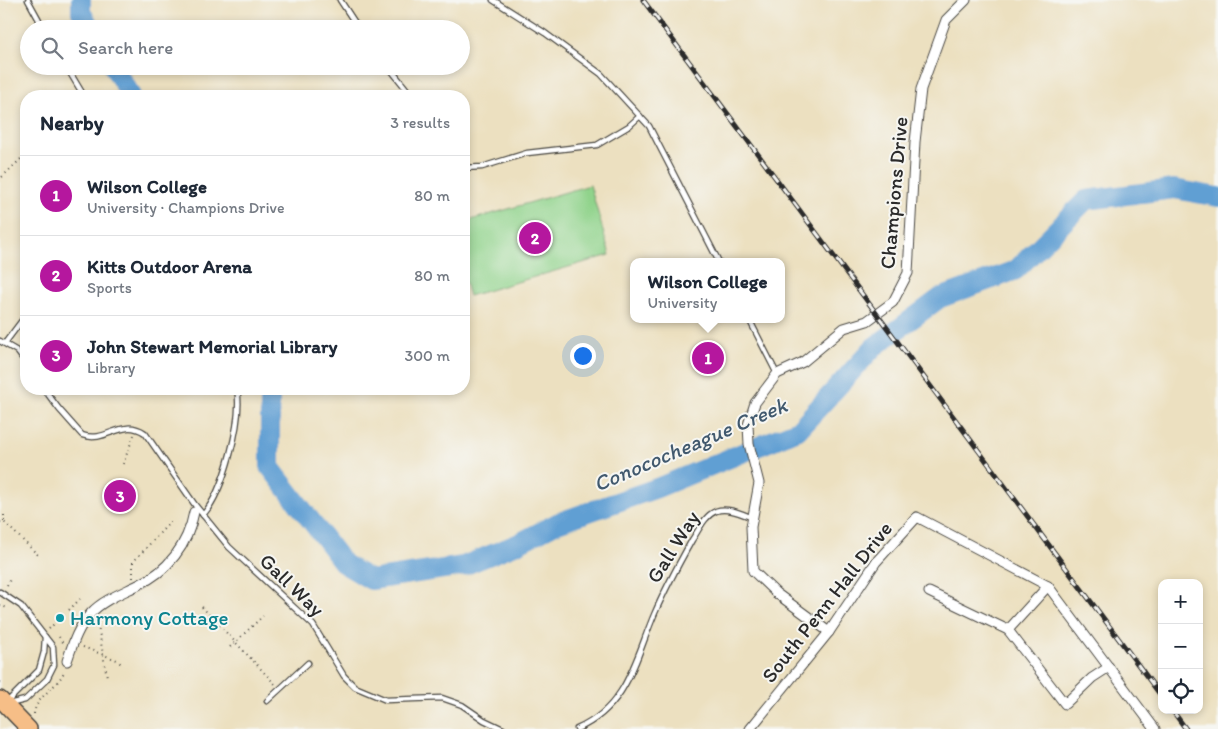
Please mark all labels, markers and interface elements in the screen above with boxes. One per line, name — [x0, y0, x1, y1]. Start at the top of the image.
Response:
search box — [20, 20, 470, 75]
icon: search — [38, 34, 66, 62]
text: Search here — [78, 36, 173, 59]
text: Nearby — [40, 110, 104, 135]
text: 3 results — [390, 113, 450, 132]
street label: Champions Drive — [874, 116, 913, 270]
text: Wilson College — [87, 175, 207, 198]
text: 1 — [52, 186, 60, 205]
text: 80 m — [414, 186, 450, 205]
text: University · Champions Drive — [87, 198, 285, 217]
pin: 2 — [519, 219, 551, 257]
text: Kitts Outdoor Arena — [87, 255, 252, 278]
popup — [630, 258, 785, 323]
text: 2 — [52, 266, 60, 285]
text: 80 m — [414, 266, 450, 285]
text: Wilson College — [647, 270, 768, 293]
text: Sports — [87, 278, 132, 297]
text: University — [647, 293, 717, 312]
text: John Stewart Memorial Library — [87, 335, 337, 358]
pin: 1 — [692, 339, 724, 377]
your location — [570, 343, 596, 369]
text: 3 — [52, 346, 60, 365]
text: 300 m — [405, 346, 450, 365]
text: Library — [87, 358, 135, 377]
water label: Conococheague Creek — [589, 391, 793, 497]
pin: 3 — [104, 477, 136, 515]
street label: Gall Way — [641, 506, 704, 587]
street label: South Penn Hall Drive — [756, 516, 897, 687]
street label: Gall Way — [255, 548, 330, 622]
map controls — [1158, 579, 1203, 714]
button: + — [1158, 579, 1203, 624]
place label: Harmony Cottage — [70, 605, 229, 630]
marker: Harmony Cottage — [54, 612, 66, 624]
button: − — [1158, 624, 1203, 669]
button: locate — [1158, 669, 1203, 714]

